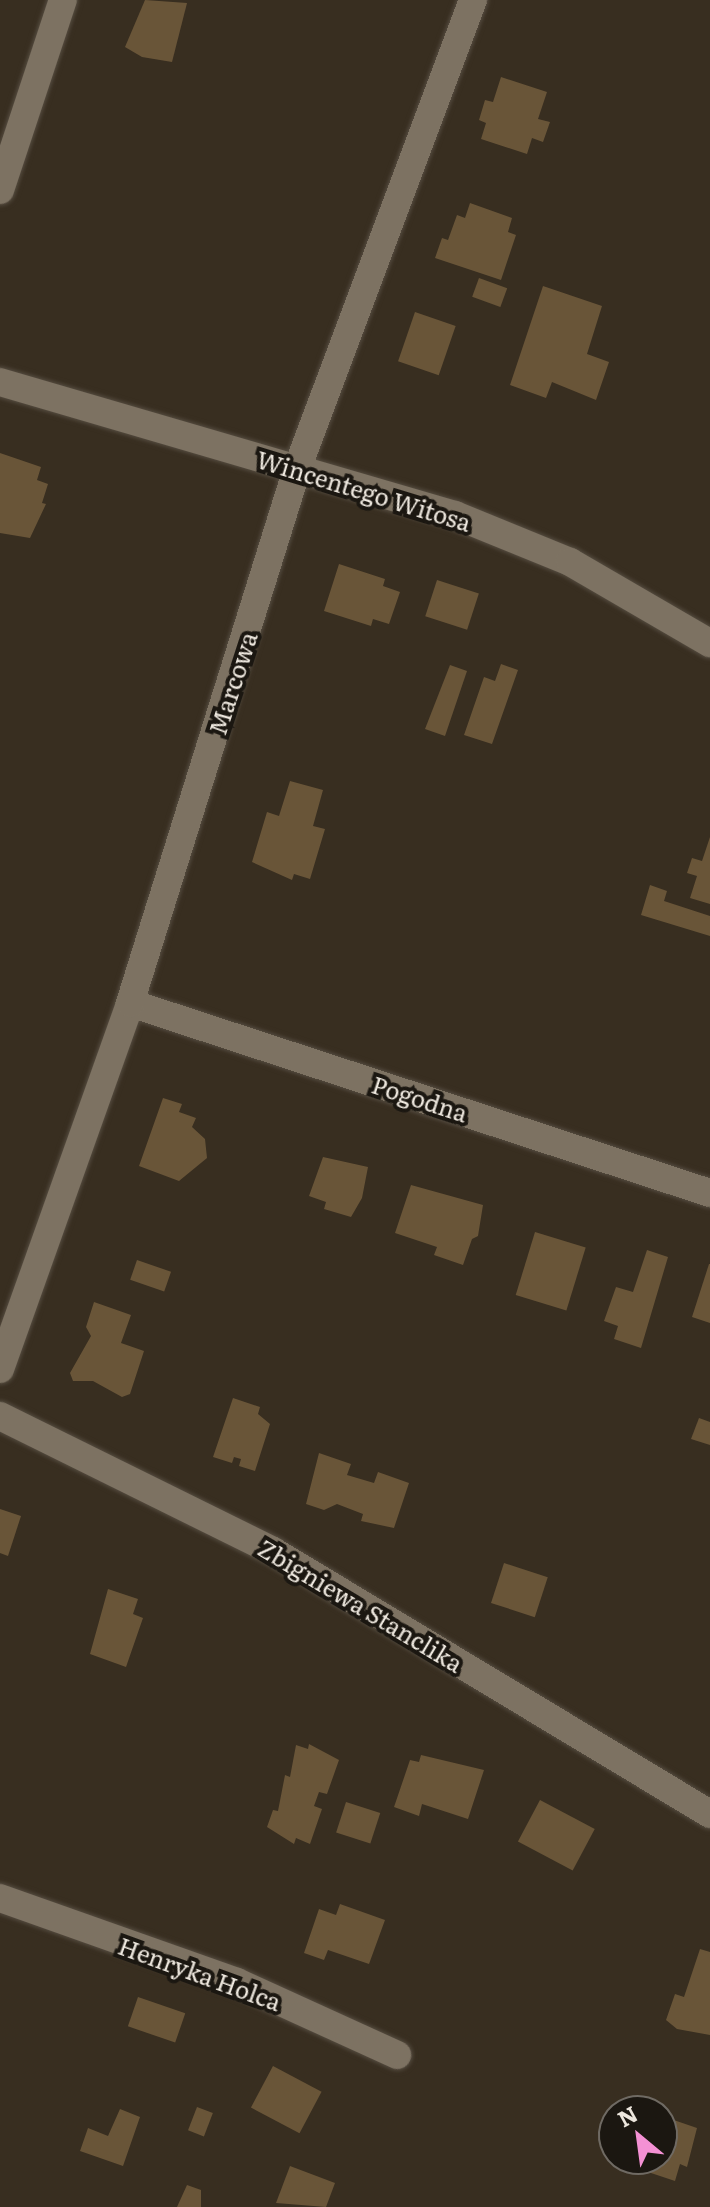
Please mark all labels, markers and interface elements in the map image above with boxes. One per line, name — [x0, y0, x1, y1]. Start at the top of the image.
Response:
street label: Wincentego Witosa — [253, 444, 475, 536]
street label: Marcowa — [202, 628, 262, 738]
street label: Pogodna — [369, 1069, 471, 1127]
street label: Zbigniewa Stanclika — [254, 1533, 468, 1677]
street label: Henryka Holca — [115, 1930, 285, 2016]
north arrow — [598, 2095, 678, 2175]
text: N — [611, 2096, 643, 2134]

